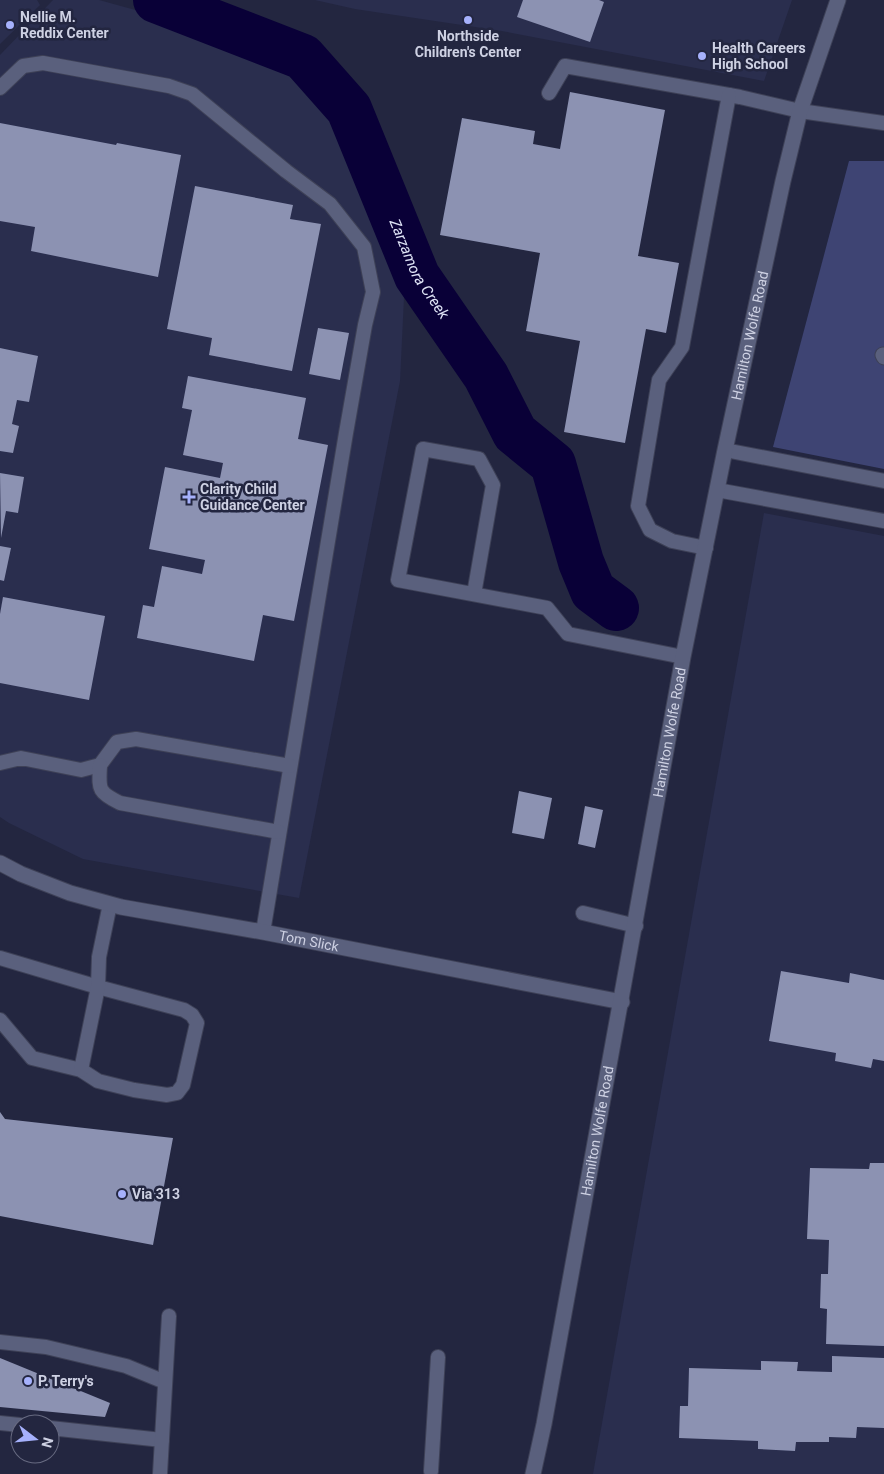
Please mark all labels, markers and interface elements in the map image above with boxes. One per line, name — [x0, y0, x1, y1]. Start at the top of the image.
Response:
place label: Nellie M. Reddix Center — [20, 9, 109, 41]
marker: Northside Children's Center — [462, 14, 474, 26]
marker: Nellie M. Reddix Center — [4, 19, 16, 31]
place label: Northside Children's Center — [415, 28, 521, 60]
place label: Health Careers High School — [712, 40, 806, 72]
marker: Health Careers High School — [696, 50, 708, 62]
water label: Zarzamora Creek — [385, 215, 453, 323]
street label: Hamilton Wolfe Road — [728, 269, 771, 402]
place label: Clarity Child Guidance Center — [200, 481, 305, 513]
marker: Clarity Child Guidance Center — [182, 490, 196, 504]
street label: Hamilton Wolfe Road — [650, 666, 689, 799]
street label: Tom Slick — [277, 927, 341, 955]
street label: Hamilton Wolfe Road — [577, 1065, 617, 1197]
place label: Via 313 — [132, 1186, 180, 1202]
marker: Via 313 — [116, 1188, 128, 1200]
place label: P. Terry's — [38, 1373, 94, 1389]
marker: P. Terry's — [22, 1375, 34, 1387]
north arrow — [10, 1414, 60, 1464]
text: N — [38, 1436, 57, 1450]

